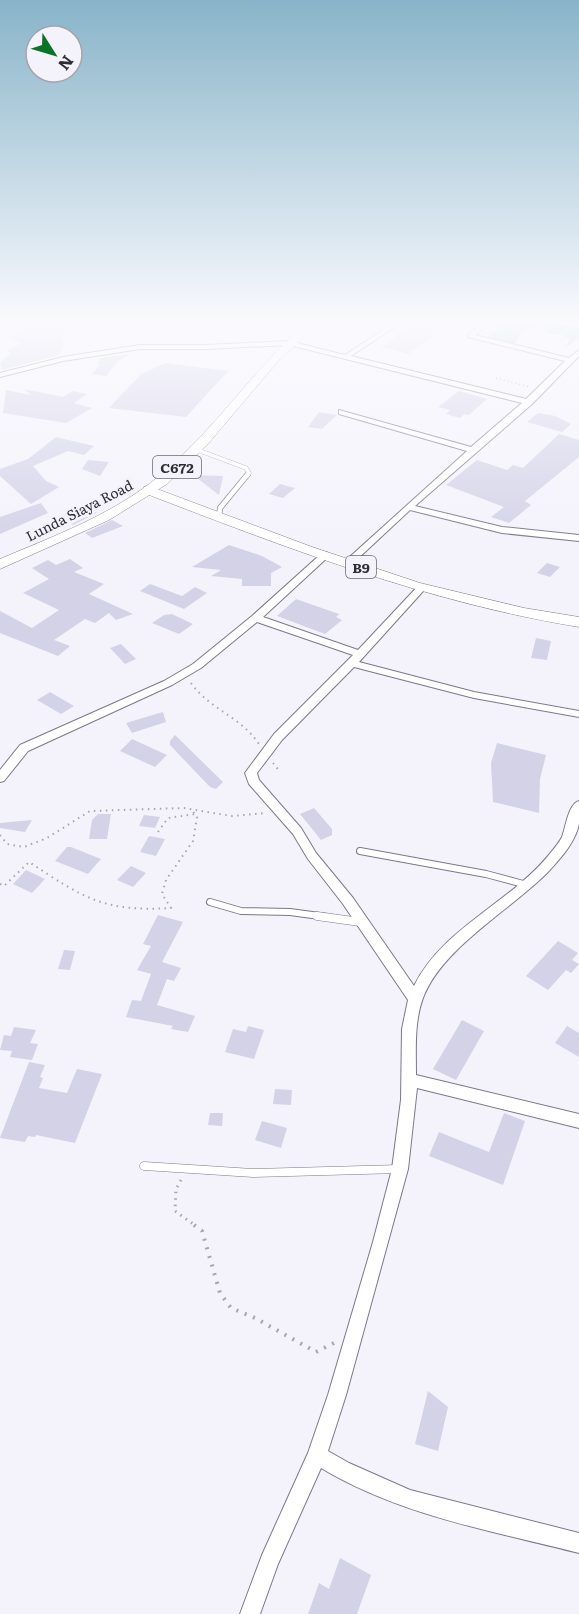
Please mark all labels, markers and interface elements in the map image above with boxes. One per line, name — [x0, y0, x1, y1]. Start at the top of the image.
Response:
north arrow — [24, 24, 84, 84]
text: N — [53, 51, 80, 76]
road number: C672 — [153, 456, 201, 478]
street label: Lunda Siaya Road — [22, 474, 136, 546]
road number: B9 — [346, 556, 376, 578]

